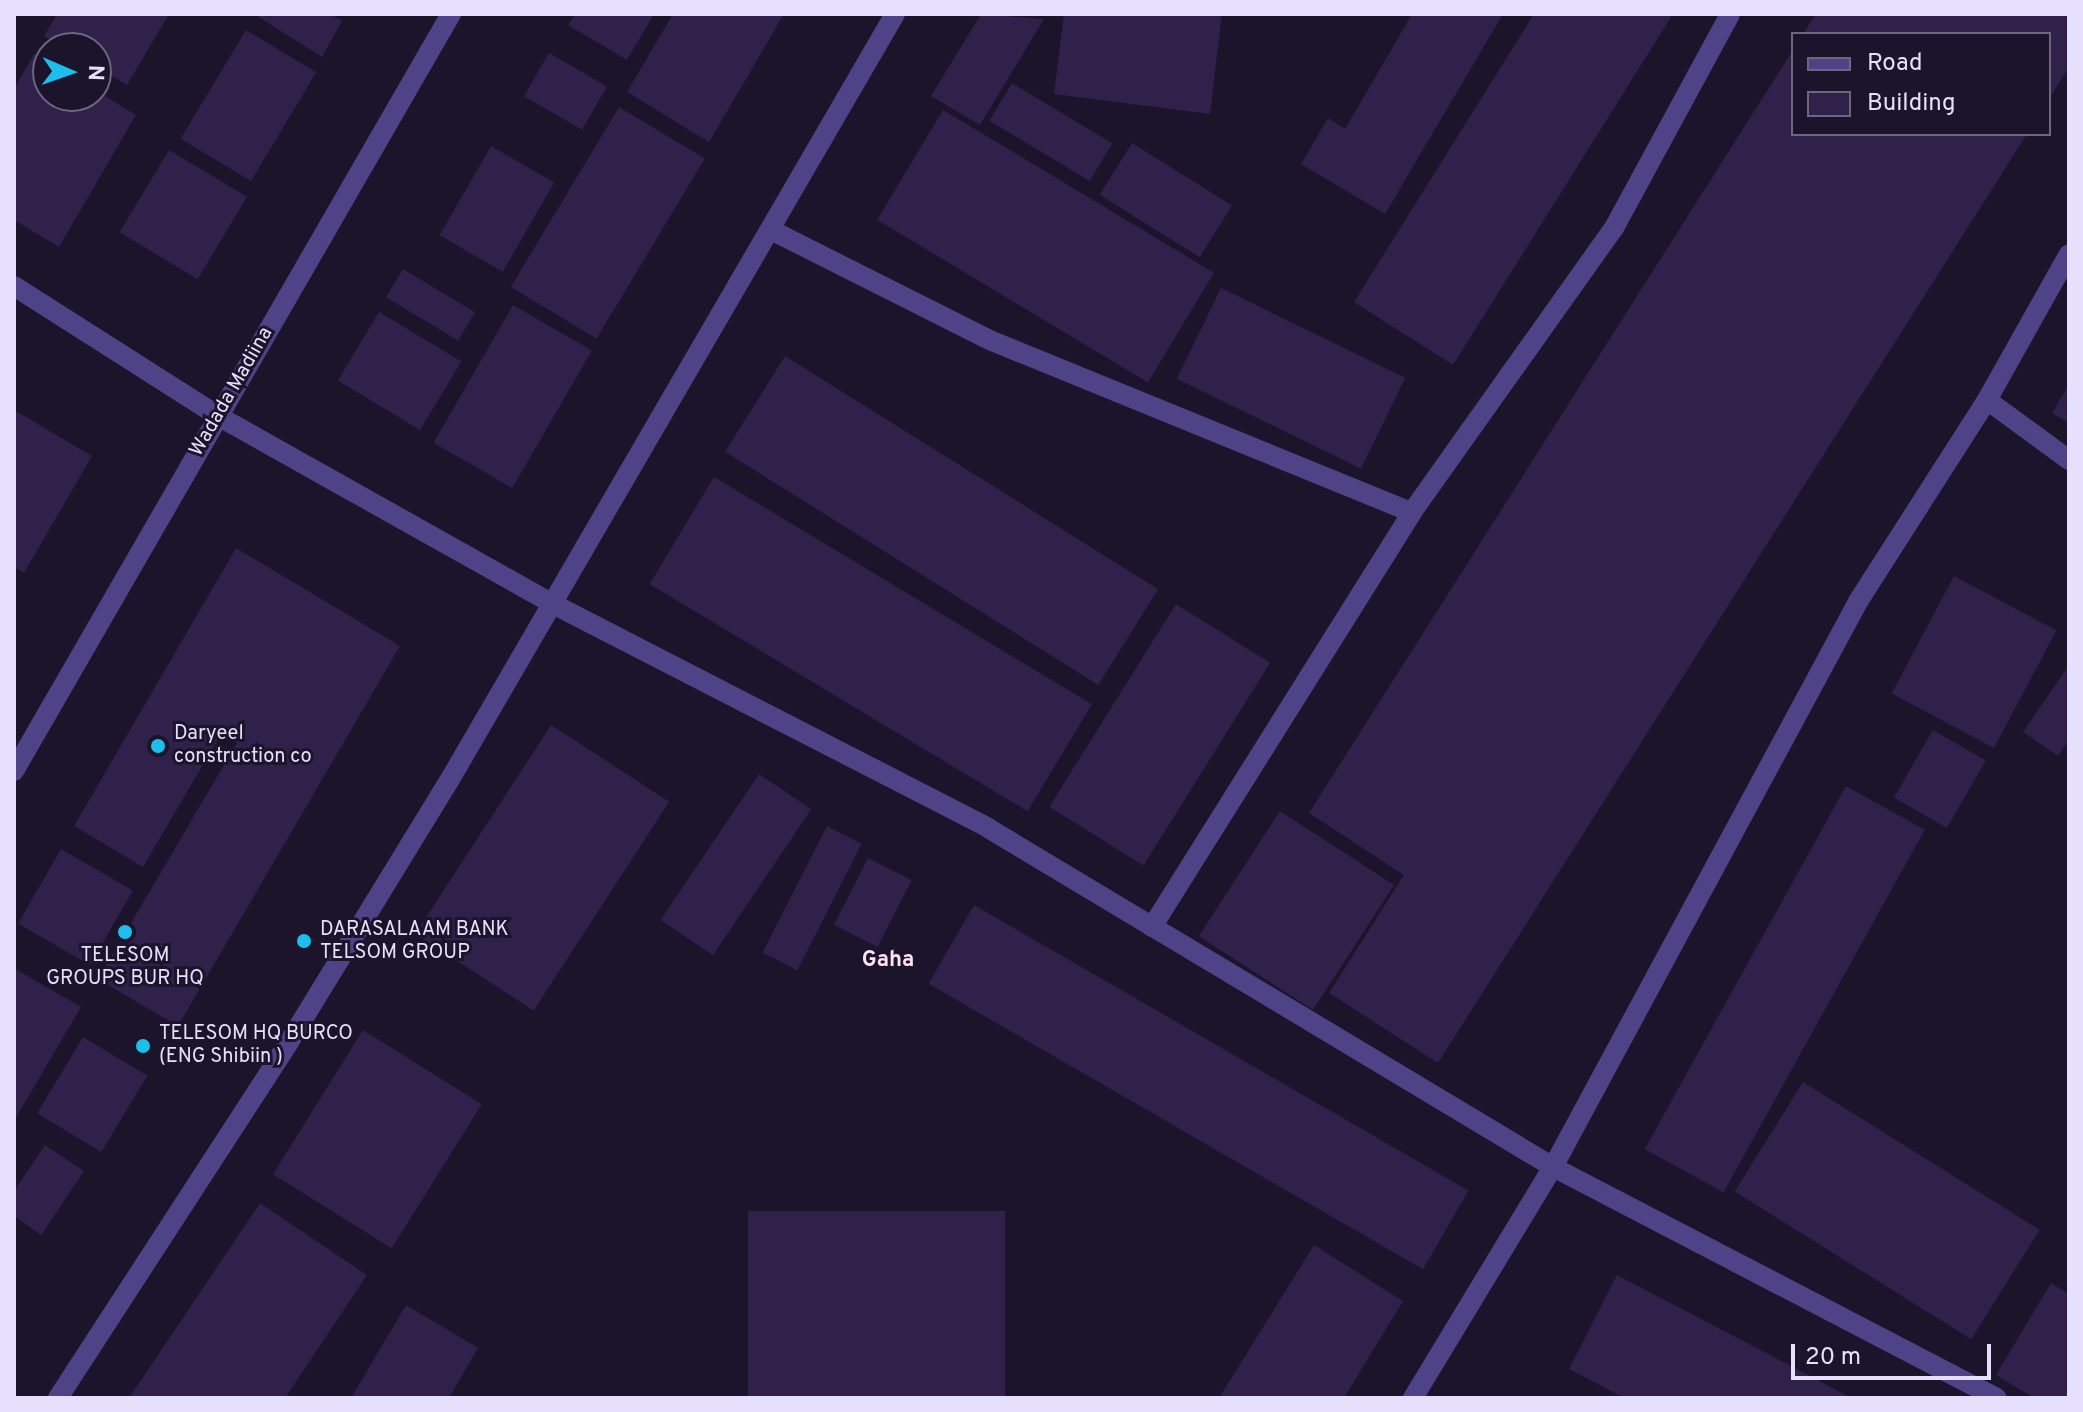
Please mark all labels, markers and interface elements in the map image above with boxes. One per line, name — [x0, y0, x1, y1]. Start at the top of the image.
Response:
north arrow — [32, 32, 112, 112]
legend — [1791, 32, 2051, 136]
text: Road — [1867, 49, 1923, 79]
text: N — [81, 64, 108, 81]
text: Building — [1867, 89, 1956, 119]
street label: Wadada Madiina — [185, 323, 279, 461]
place label: Daryeel construction co — [174, 722, 312, 769]
marker: Daryeel construction co — [149, 737, 167, 755]
place label: DARASALAAM BANK TELSOM GROUP — [320, 918, 509, 965]
marker: TELESOM GROUPS BUR HQ — [116, 923, 134, 941]
marker: DARASALAAM BANK TELSOM GROUP — [295, 932, 313, 950]
place label: TELESOM GROUPS BUR HQ — [46, 944, 204, 991]
district label: Gaha — [862, 948, 914, 974]
place label: TELESOM HQ BURCO (ENG Shibiin ) — [159, 1022, 353, 1069]
marker: TELESOM HQ BURCO (ENG Shibiin ) — [134, 1037, 152, 1055]
scale bar — [1795, 1328, 1995, 1378]
text: 20 m — [1805, 1343, 1861, 1373]

